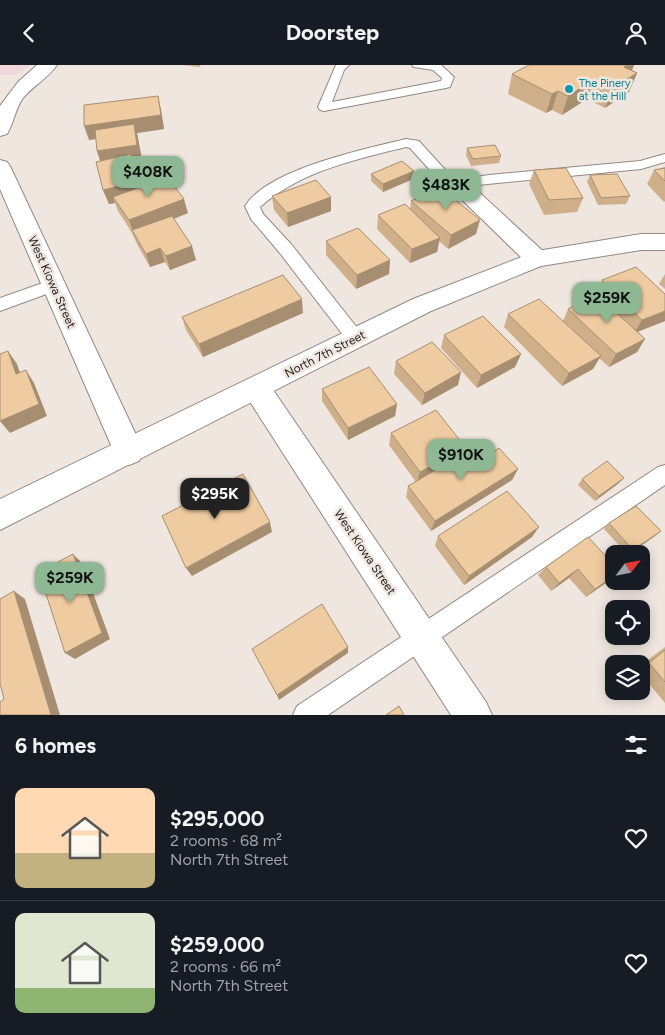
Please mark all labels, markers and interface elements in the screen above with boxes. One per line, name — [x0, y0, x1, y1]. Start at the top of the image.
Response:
icon: back — [15, 19, 43, 47]
text: Doorstep — [286, 19, 379, 46]
icon: person — [622, 19, 650, 47]
place label: The Pinery at the Hill — [579, 77, 631, 103]
marker: The Pinery at the Hill — [563, 83, 575, 95]
pin: $408K — [113, 155, 183, 198]
text: $408K — [123, 162, 173, 181]
pin: $483K — [411, 169, 481, 211]
text: $483K — [422, 175, 470, 194]
street label: West Kiowa Street — [25, 234, 79, 331]
pin: $259K — [572, 281, 642, 324]
text: $259K — [583, 288, 631, 307]
street label: North 7th Street — [282, 327, 368, 380]
pin: $910K — [426, 439, 496, 481]
text: $910K — [438, 445, 484, 464]
pin: $295K — [180, 477, 250, 520]
text: $295K — [191, 484, 239, 503]
street label: West Kiowa Street — [331, 507, 399, 598]
north arrow — [605, 545, 650, 590]
map controls — [605, 545, 650, 700]
pin: $259K — [35, 561, 105, 604]
text: $259K — [46, 568, 94, 587]
button: locate — [605, 600, 650, 645]
button: layers — [605, 655, 650, 700]
icon: filters — [622, 731, 650, 759]
text: 6 homes — [15, 733, 96, 758]
text: $295,000 — [170, 806, 264, 831]
icon: home — [55, 808, 115, 868]
icon: heart — [622, 824, 650, 852]
text: 2 rooms · 68 m² — [170, 831, 282, 850]
text: North 7th Street — [170, 850, 288, 869]
text: $259,000 — [170, 932, 264, 957]
icon: home — [55, 933, 115, 993]
icon: heart — [622, 949, 650, 977]
text: 2 rooms · 66 m² — [170, 957, 281, 976]
text: North 7th Street — [170, 976, 288, 995]

